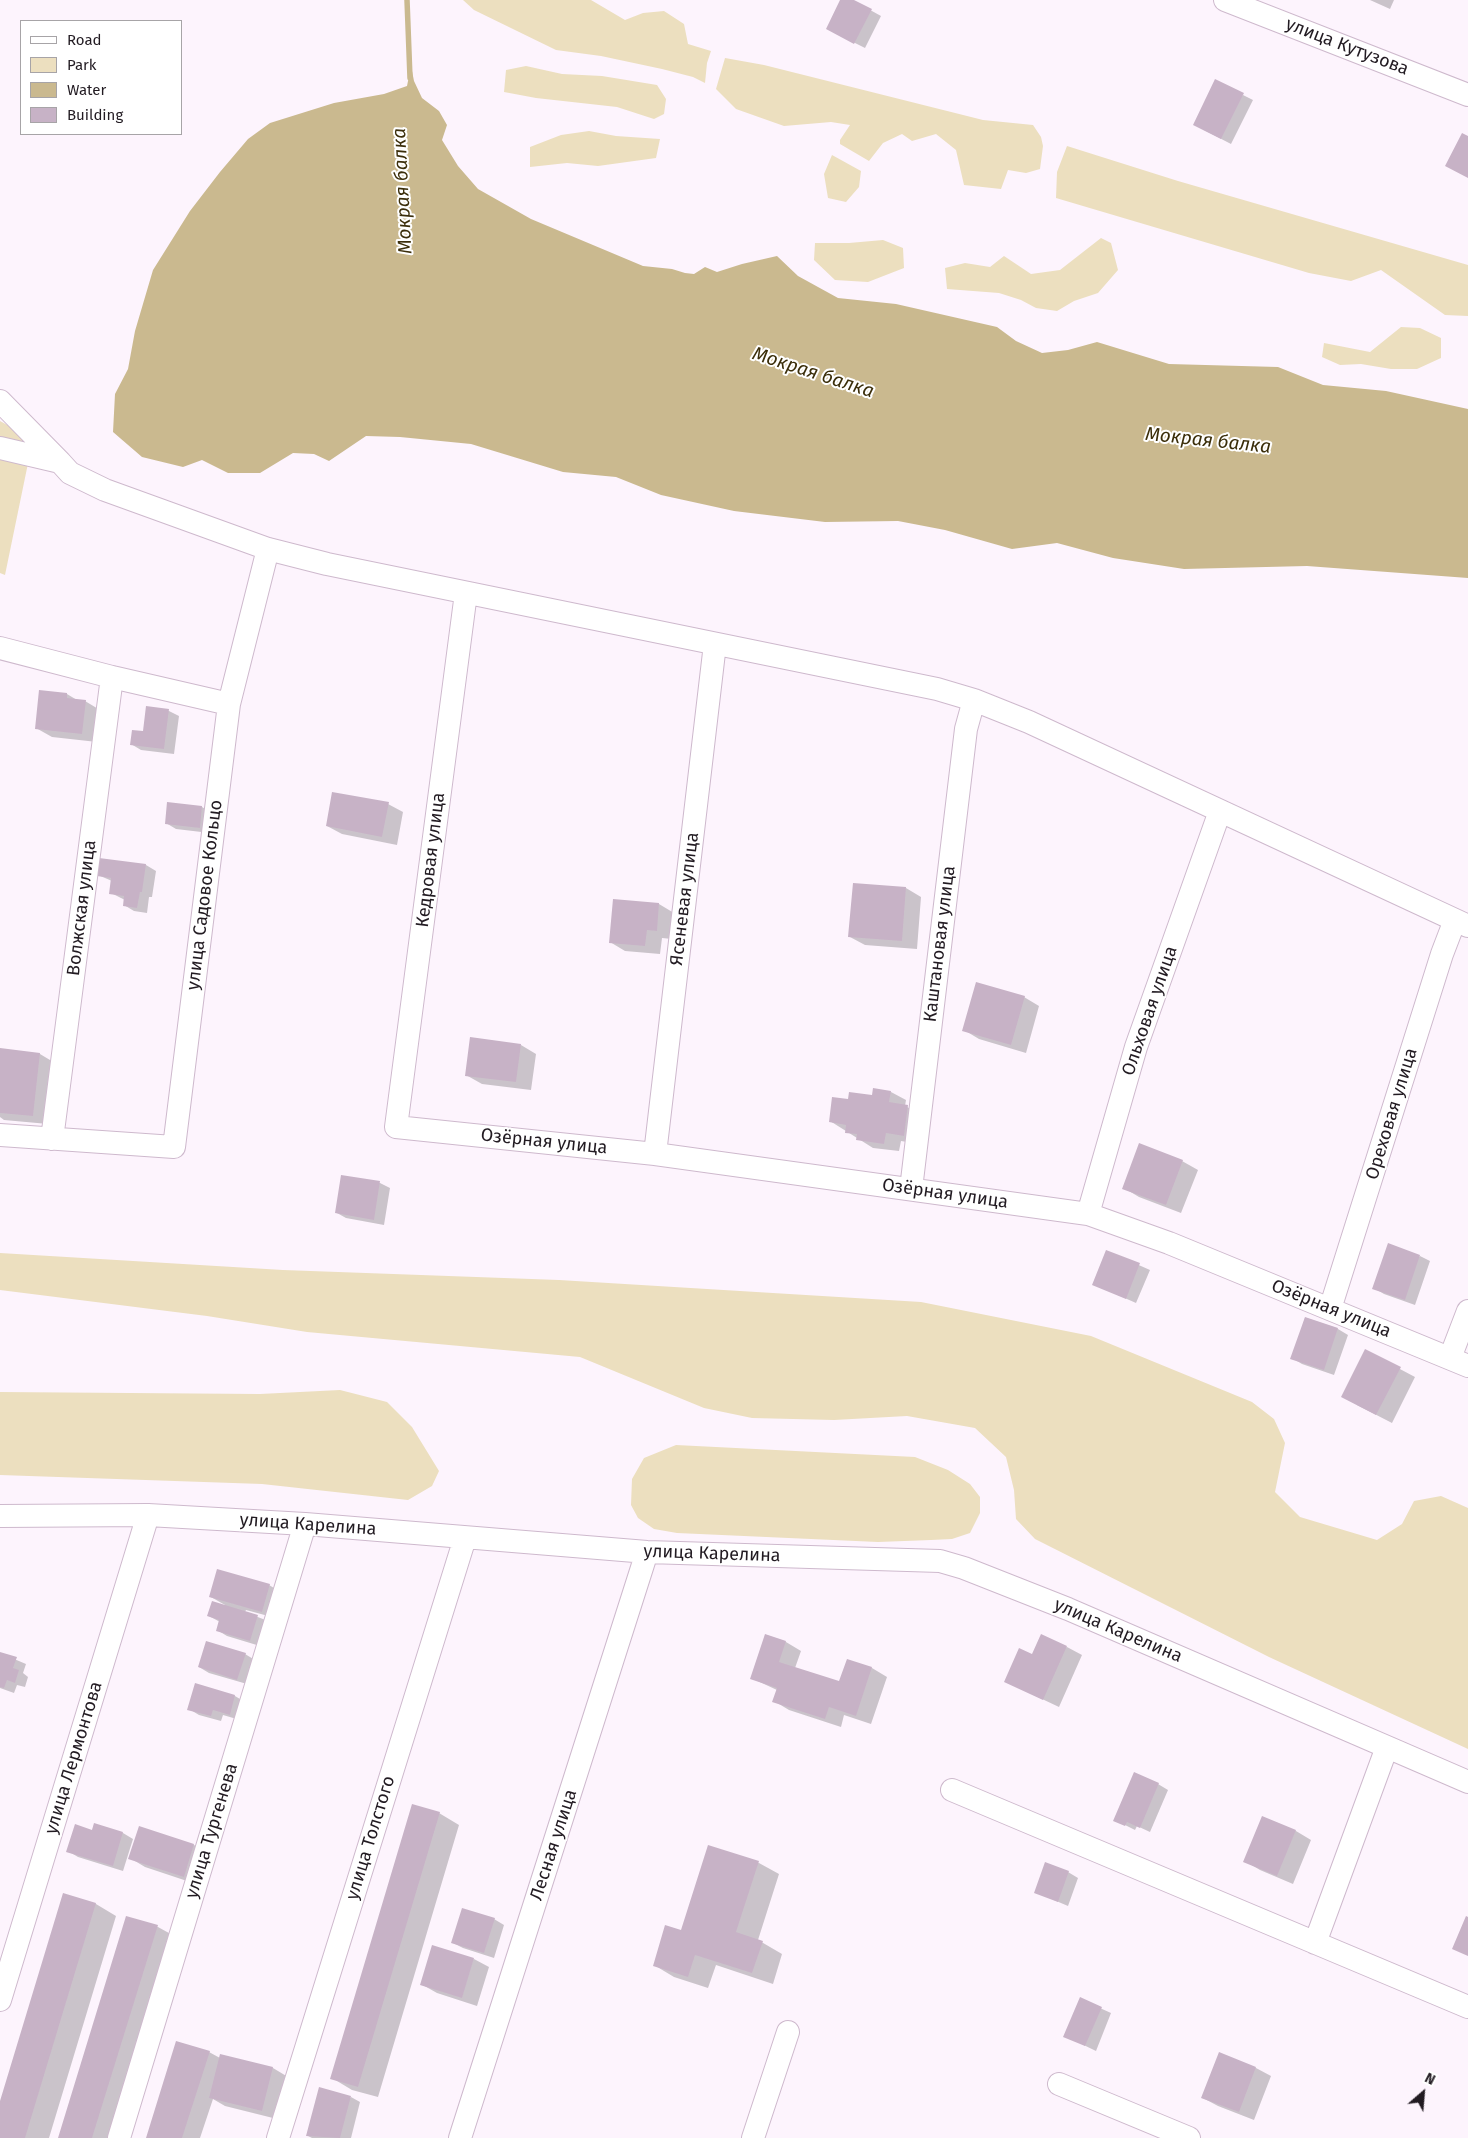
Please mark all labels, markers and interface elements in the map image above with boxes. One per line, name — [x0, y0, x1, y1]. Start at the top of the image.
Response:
street label: улица Кутузова — [1282, 14, 1412, 80]
legend — [20, 20, 182, 135]
text: Road — [67, 31, 102, 49]
text: Park — [67, 56, 97, 74]
text: Water — [67, 81, 106, 99]
text: Building — [67, 106, 123, 124]
water label: Мокрая балка — [388, 127, 418, 255]
water label: Мокрая балка — [749, 343, 877, 403]
water label: Мокрая балка — [1144, 423, 1272, 459]
street label: Кедровая улица — [412, 791, 450, 929]
street label: улица Садовое Кольцо — [183, 799, 227, 991]
street label: Ясеневая улица — [666, 831, 704, 967]
street label: Волжская улица — [63, 839, 101, 977]
street label: Каштановая улица — [920, 864, 960, 1024]
street label: Ольховая улица — [1118, 943, 1182, 1079]
street label: Ореховая улица — [1362, 1046, 1422, 1182]
street label: Озёрная улица — [480, 1125, 608, 1159]
street label: Озёрная улица — [881, 1174, 1009, 1214]
street label: Озёрная улица — [1268, 1275, 1394, 1343]
street label: улица Карелина — [239, 1509, 377, 1541]
street label: улица Карелина — [643, 1541, 781, 1567]
street label: улица Карелина — [1051, 1594, 1185, 1668]
street label: улица Лермонтова — [41, 1679, 107, 1837]
street label: улица Тургенева — [181, 1761, 243, 1901]
street label: улица Толстого — [342, 1773, 400, 1903]
street label: Лесная улица — [526, 1787, 582, 1903]
north arrow — [1398, 2068, 1448, 2118]
text: N — [1422, 2070, 1438, 2089]

